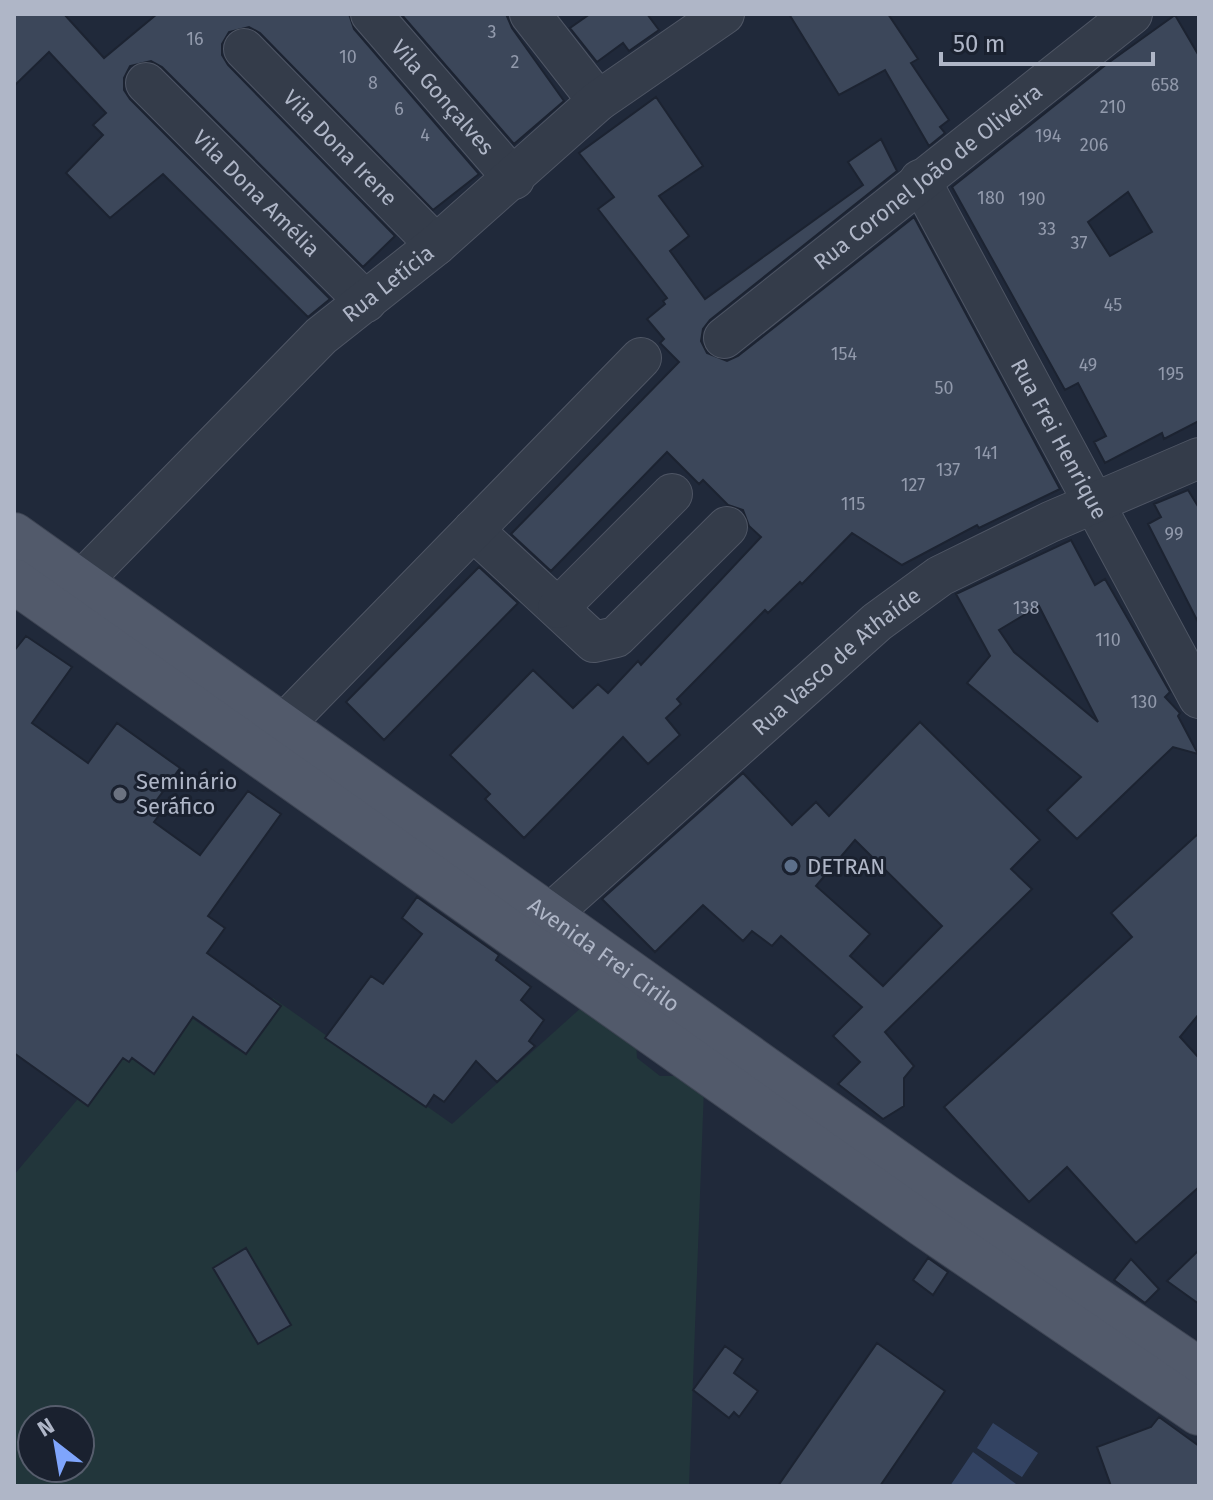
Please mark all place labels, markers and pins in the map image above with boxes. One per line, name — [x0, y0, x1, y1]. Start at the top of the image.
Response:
place label: Seminário Seráfico — [136, 768, 237, 820]
marker: Seminário Seráfico — [111, 785, 129, 803]
place label: DETRAN — [807, 853, 885, 880]
marker: DETRAN — [782, 857, 800, 875]

